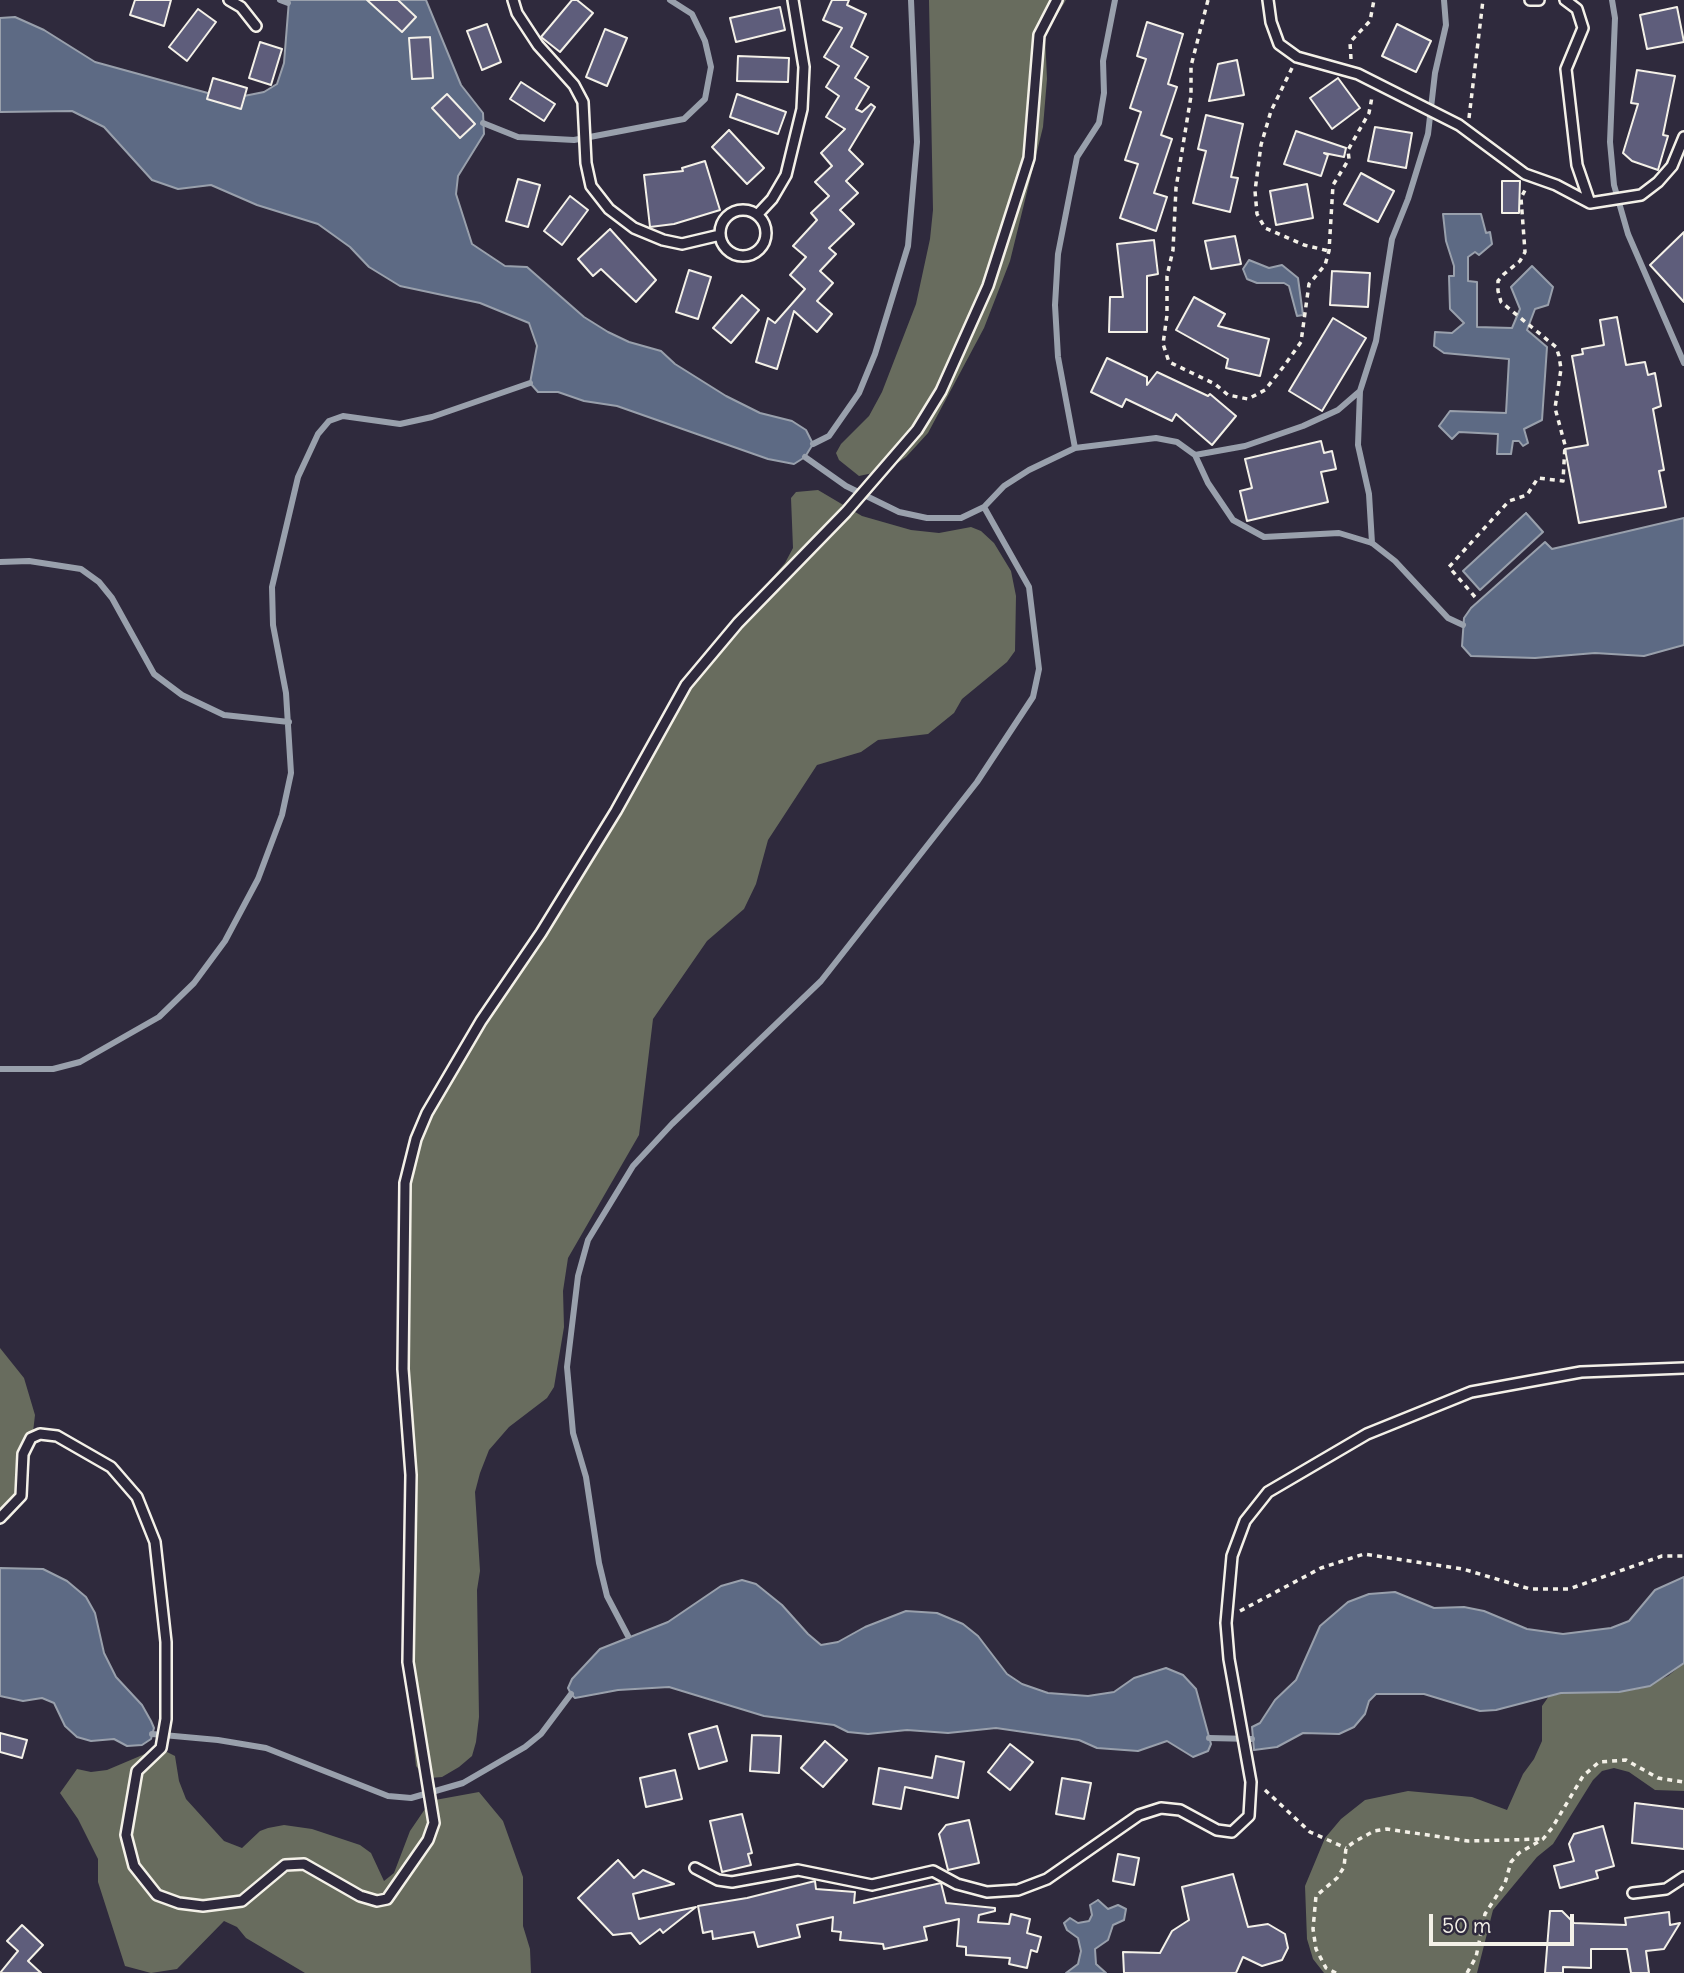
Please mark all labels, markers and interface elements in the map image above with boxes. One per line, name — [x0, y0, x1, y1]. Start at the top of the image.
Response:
scale bar — [1432, 1899, 1577, 1943]
text: 50 m — [1442, 1912, 1491, 1939]

